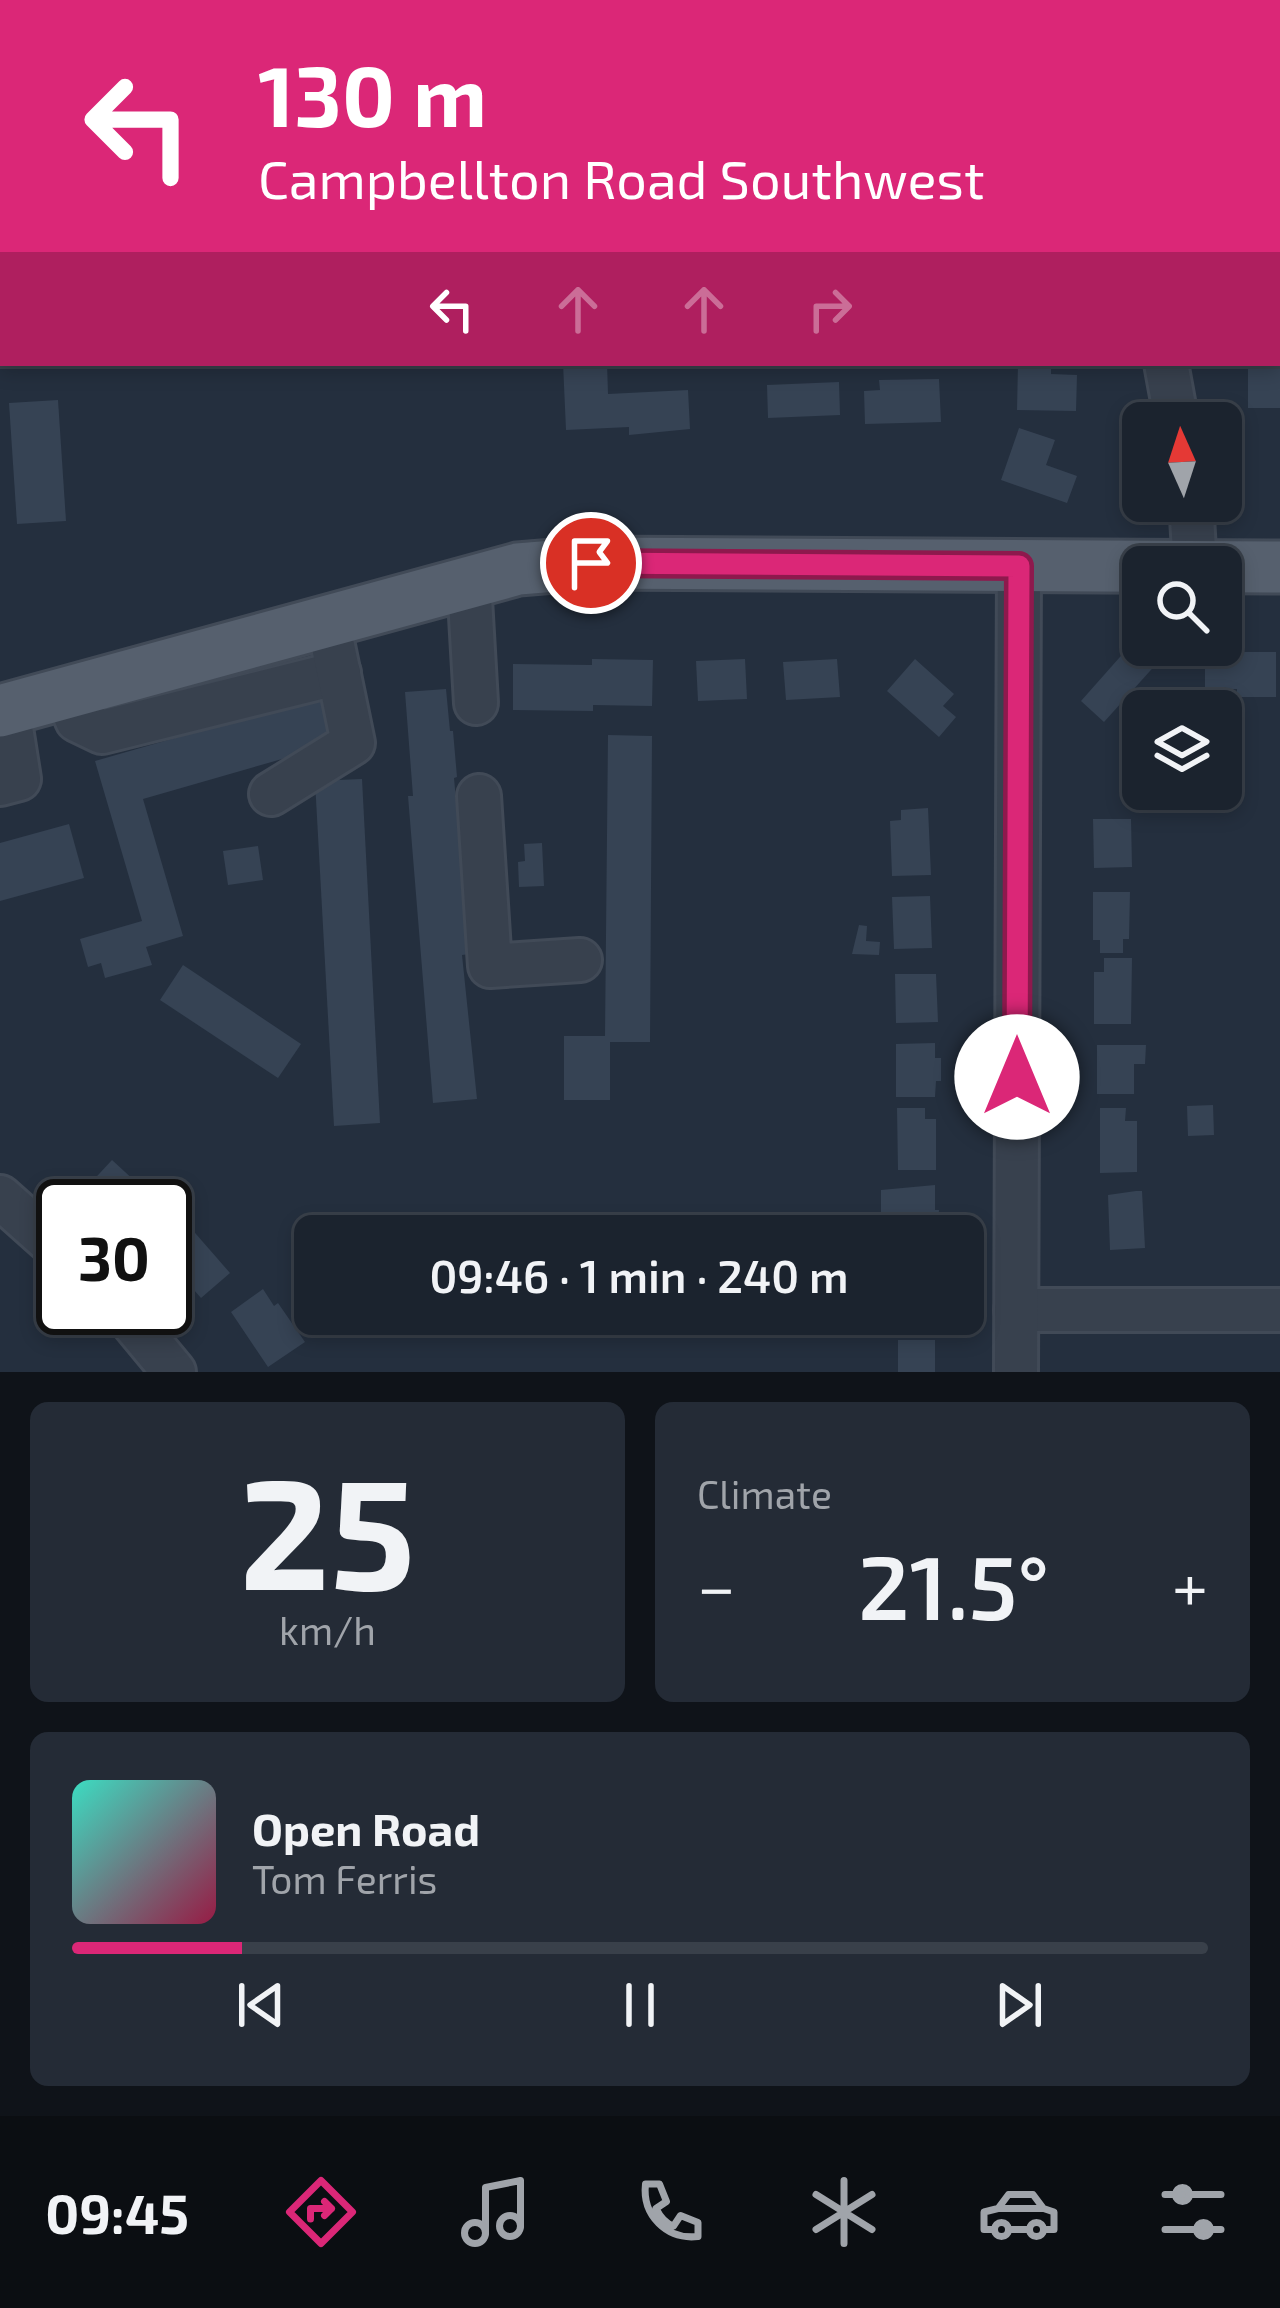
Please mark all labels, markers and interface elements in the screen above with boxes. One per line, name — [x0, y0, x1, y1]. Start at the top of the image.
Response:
text: 130 m — [258, 43, 487, 144]
icon: left — [60, 48, 216, 204]
text: Campbellton Road Southwest — [258, 145, 985, 210]
icon: left — [419, 276, 485, 342]
icon: ahead — [545, 276, 611, 342]
icon: ahead — [671, 276, 737, 342]
icon: right — [797, 276, 863, 342]
north arrow — [1122, 402, 1242, 522]
map controls — [1122, 402, 1242, 810]
pin — [540, 512, 642, 614]
icon: arrive — [558, 530, 624, 596]
button: search — [1122, 546, 1242, 666]
button: layers — [1122, 690, 1242, 810]
position arrow — [954, 1014, 1080, 1140]
speed limit sign: 30 — [36, 1179, 192, 1335]
text: 09:46 · 1 min · 240 m — [429, 1248, 849, 1302]
text: 25 — [239, 1434, 416, 1621]
text: Climate — [697, 1470, 832, 1517]
text: 21.5° — [858, 1530, 1049, 1638]
text: − — [697, 1545, 736, 1624]
text: + — [1172, 1545, 1208, 1624]
text: km/h — [279, 1606, 376, 1653]
text: Open Road — [252, 1801, 480, 1855]
text: Tom Ferris — [252, 1855, 437, 1902]
icon: previous — [228, 1972, 294, 2038]
icon: pause — [607, 1972, 673, 2038]
icon: next — [986, 1972, 1052, 2038]
icon: directions — [279, 2170, 363, 2254]
icon: music — [454, 2170, 538, 2254]
icon: phone — [628, 2170, 712, 2254]
icon: climate — [802, 2170, 886, 2254]
icon: car — [977, 2170, 1061, 2254]
icon: filters — [1151, 2170, 1235, 2254]
text: 09:45 — [45, 2180, 189, 2245]

